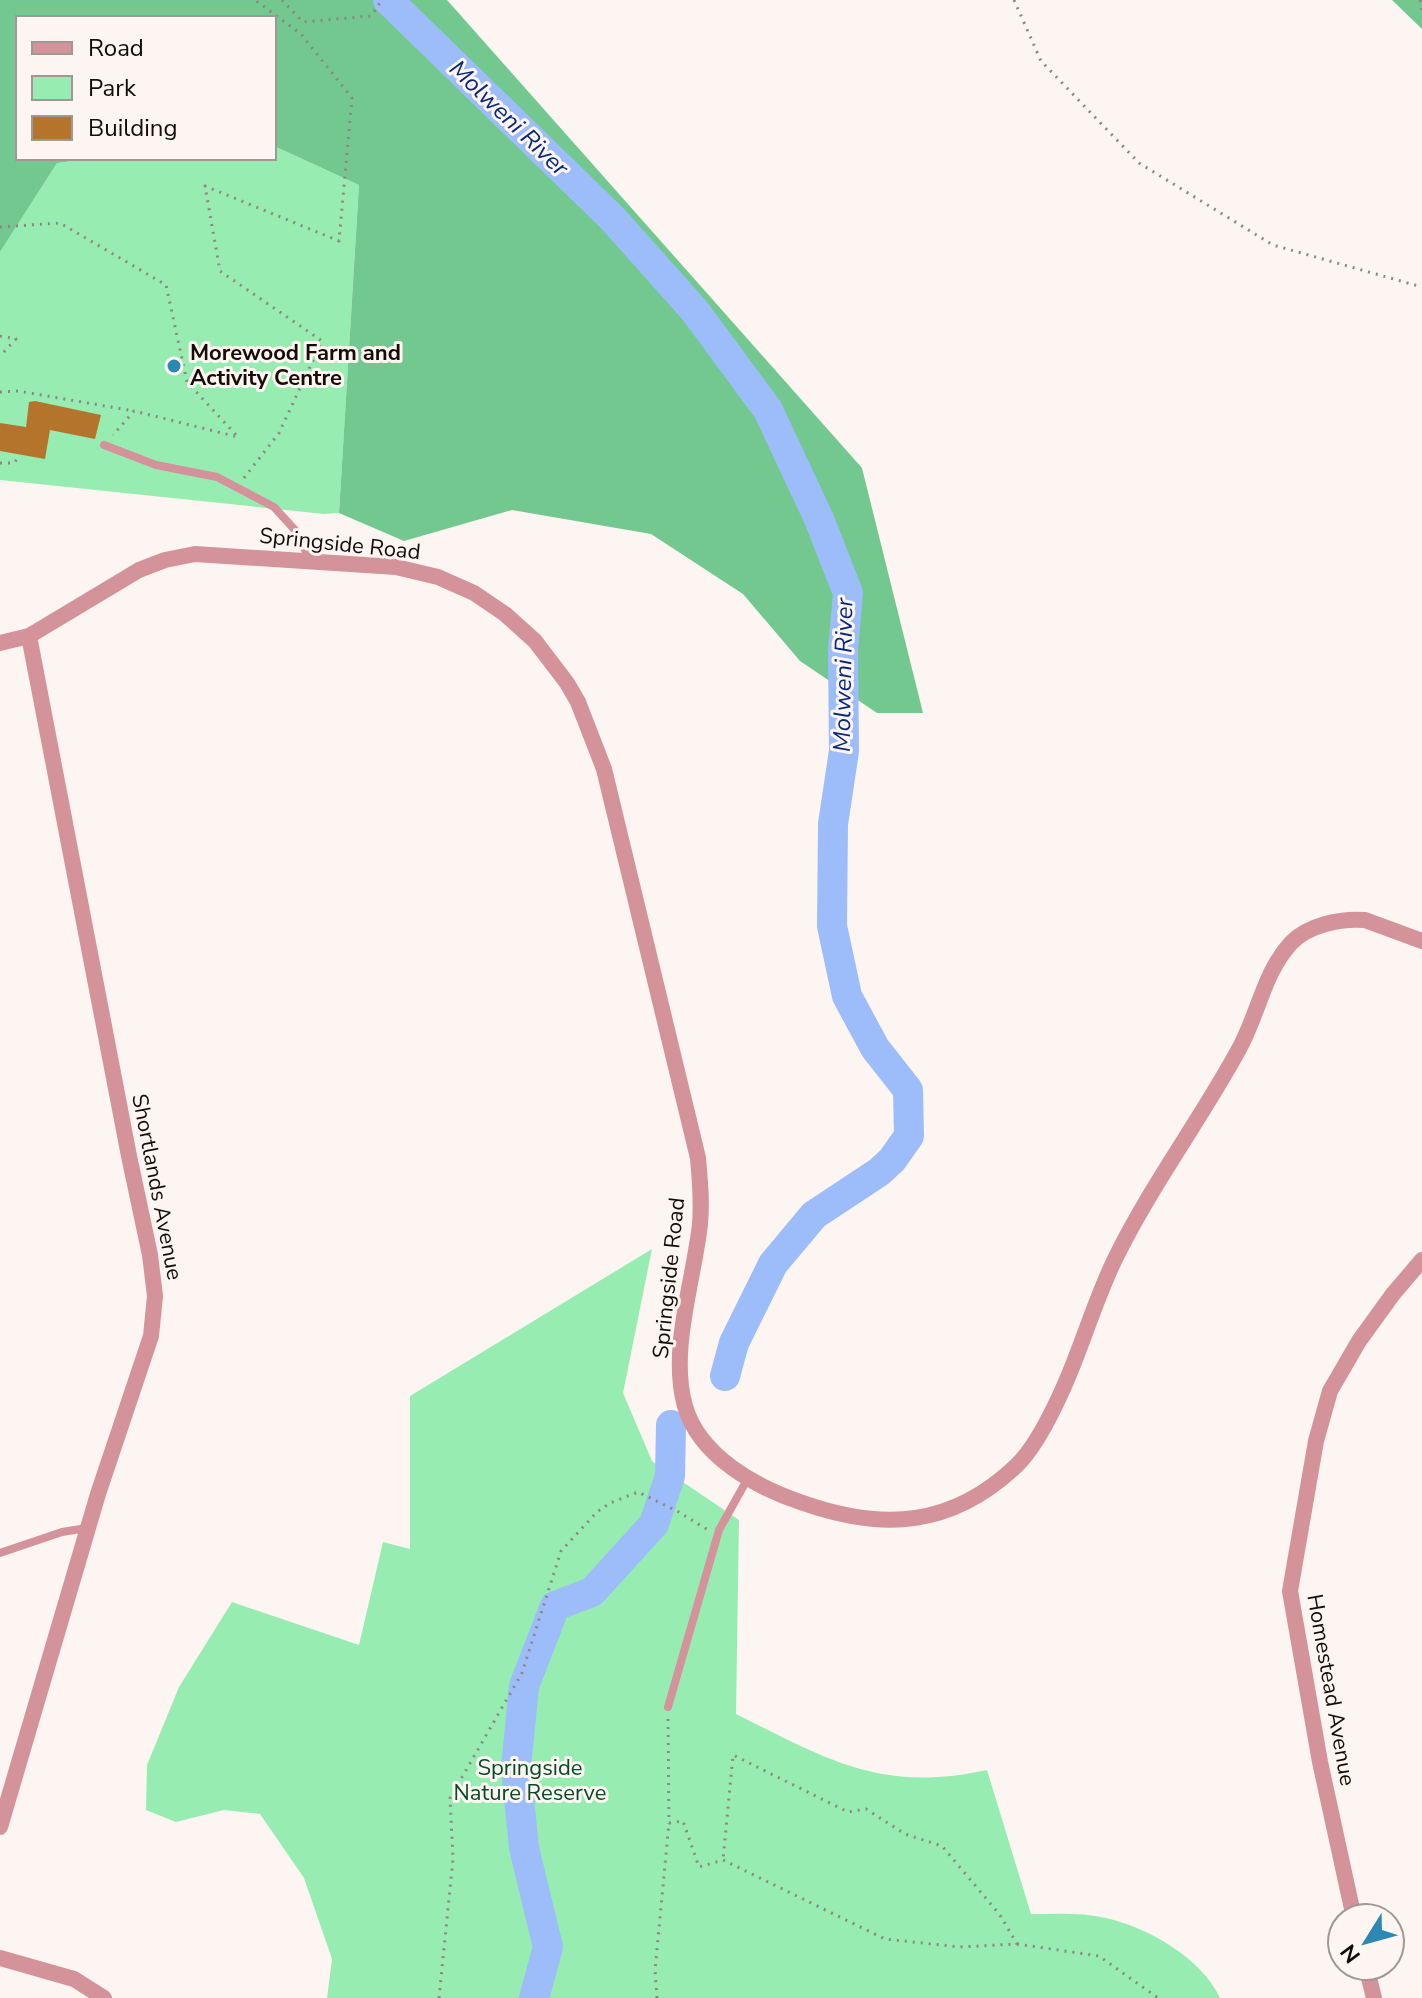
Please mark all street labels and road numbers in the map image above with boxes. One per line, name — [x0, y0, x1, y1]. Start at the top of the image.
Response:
street label: Springside Road — [258, 521, 422, 567]
street label: Shortlands Avenue — [124, 1091, 190, 1283]
street label: Springside Road — [646, 1196, 692, 1360]
street label: Homestead Avenue — [1299, 1592, 1363, 1788]

